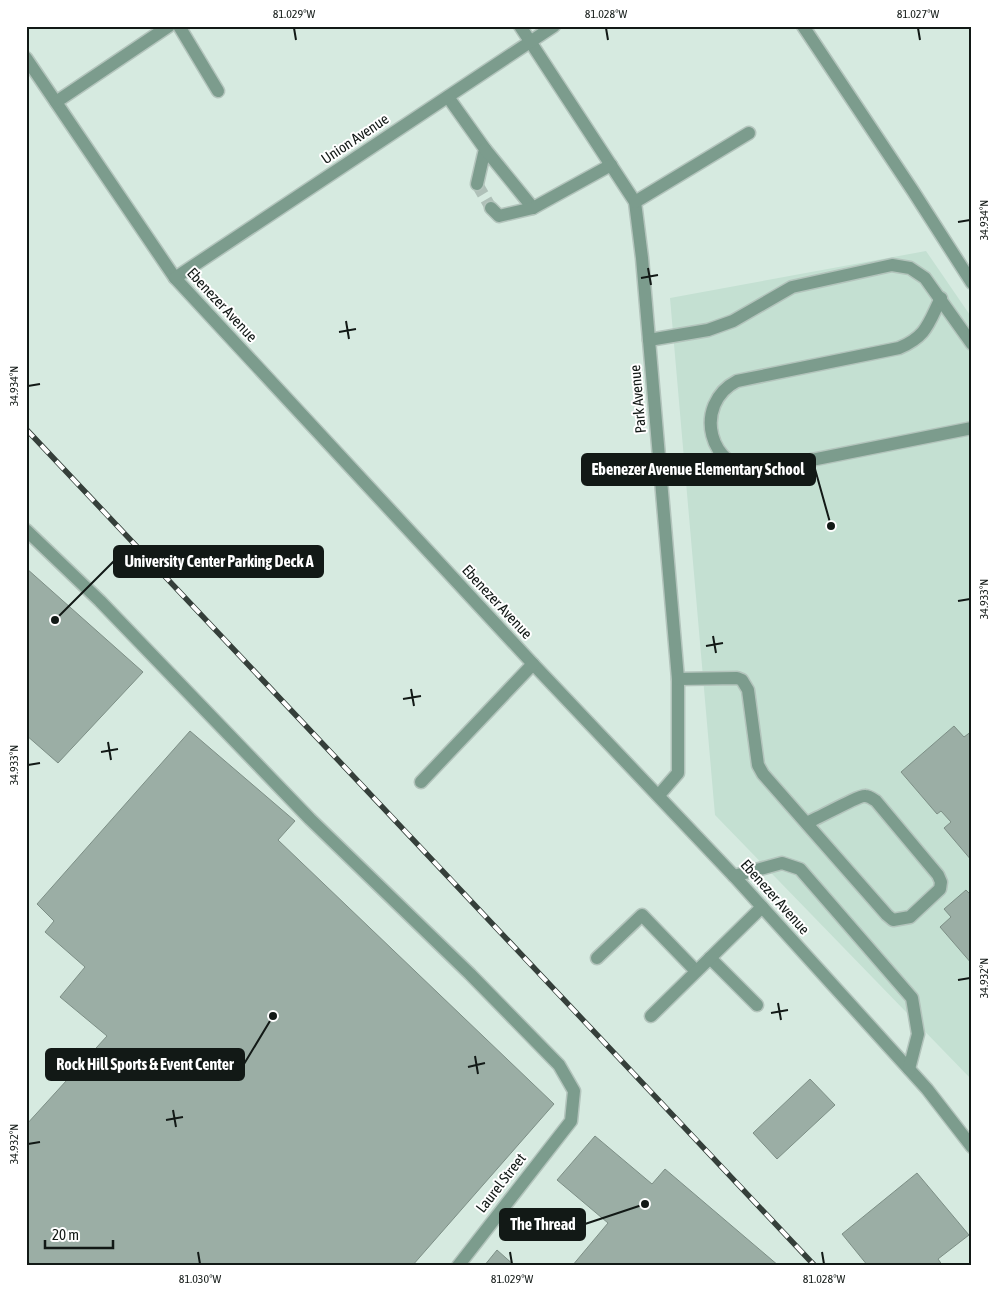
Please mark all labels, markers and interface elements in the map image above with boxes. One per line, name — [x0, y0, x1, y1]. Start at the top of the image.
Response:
text: 81.029°W — [273, 7, 315, 21]
text: 81.028°W — [585, 7, 627, 21]
text: 81.027°W — [897, 7, 939, 21]
street label: Union Avenue — [318, 110, 392, 167]
text: 34.934°N — [977, 200, 991, 240]
street label: Ebenezer Avenue — [184, 264, 261, 345]
street label: Park Avenue — [626, 364, 649, 434]
text: 34.934°N — [7, 366, 21, 406]
callout: Ebenezer Avenue Elementary School — [582, 454, 815, 485]
text: Ebenezer Avenue Elementary School — [592, 460, 805, 478]
callout: University Center Parking Deck A — [114, 546, 323, 577]
text: University Center Parking Deck A — [124, 552, 314, 570]
street label: Ebenezer Avenue — [459, 561, 536, 642]
text: 34.933°N — [977, 579, 991, 619]
text: 34.933°N — [7, 745, 21, 785]
street label: Ebenezer Avenue — [737, 856, 813, 938]
text: 34.932°N — [977, 958, 991, 998]
callout: Rock Hill Sports & Event Center — [46, 1049, 244, 1080]
text: Rock Hill Sports & Event Center — [56, 1055, 234, 1073]
text: 34.932°N — [7, 1124, 21, 1164]
street label: Laurel Street — [472, 1150, 529, 1216]
callout: The Thread — [500, 1209, 585, 1240]
text: The Thread — [510, 1215, 576, 1233]
scale bar — [45, 1217, 112, 1249]
text: 20 m — [52, 1226, 79, 1243]
text: 81.030°W — [179, 1272, 221, 1286]
text: 81.029°W — [491, 1272, 533, 1286]
text: 81.028°W — [803, 1272, 845, 1286]

